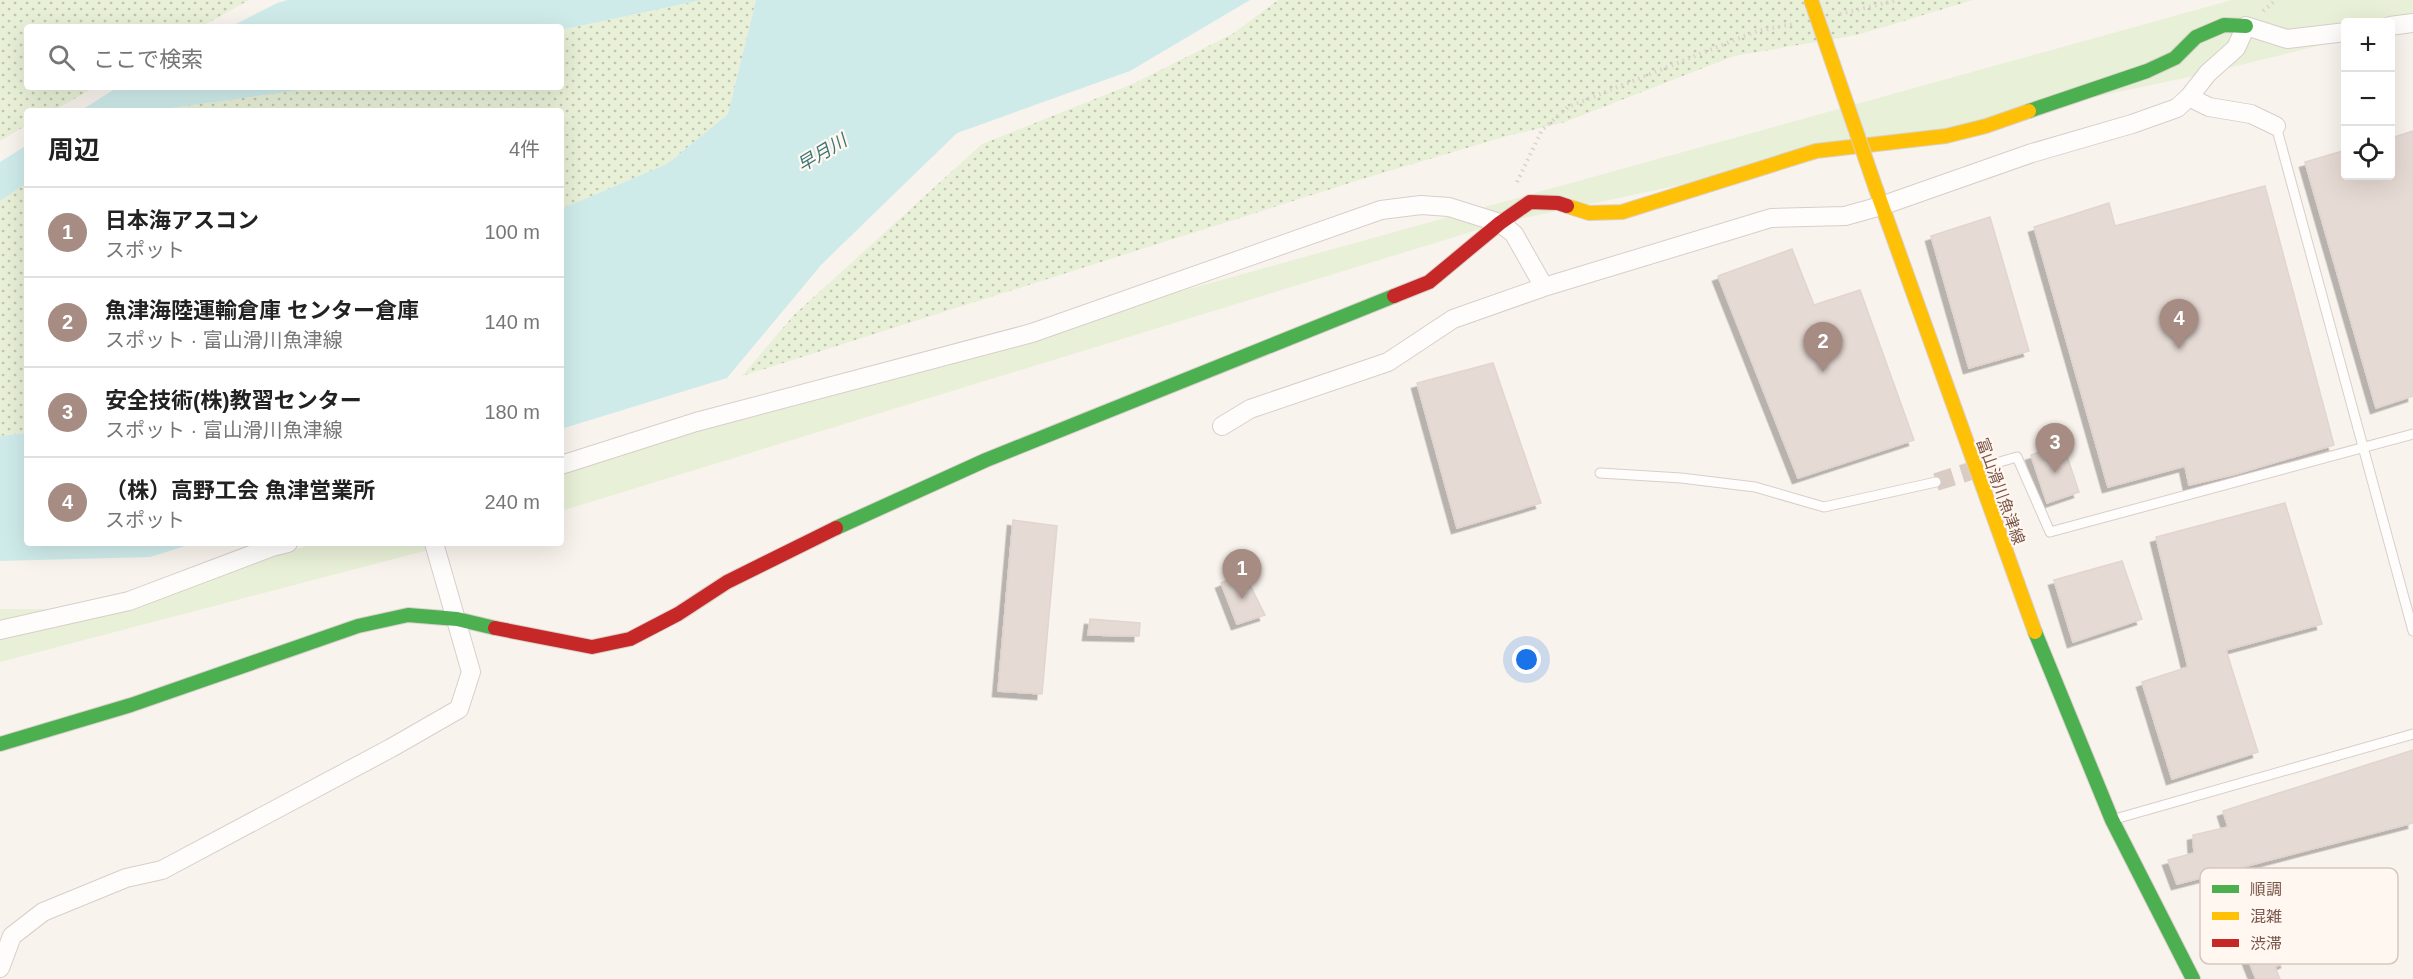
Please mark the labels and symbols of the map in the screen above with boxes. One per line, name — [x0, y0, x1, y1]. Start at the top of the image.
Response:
water label: 早月川 — [794, 129, 852, 175]
pin: 4 — [2160, 300, 2198, 349]
pin: 2 — [1804, 322, 1842, 372]
pin: 3 — [2036, 424, 2074, 473]
street label: 富山滑川魚津線 — [1973, 435, 2029, 547]
pin: 1 — [1222, 550, 1262, 599]
your location — [1512, 645, 1541, 674]
legend — [2200, 868, 2398, 964]
text: 順調 — [2250, 881, 2282, 898]
text: 混雑 — [2250, 908, 2282, 925]
text: 渋滞 — [2250, 935, 2282, 952]

